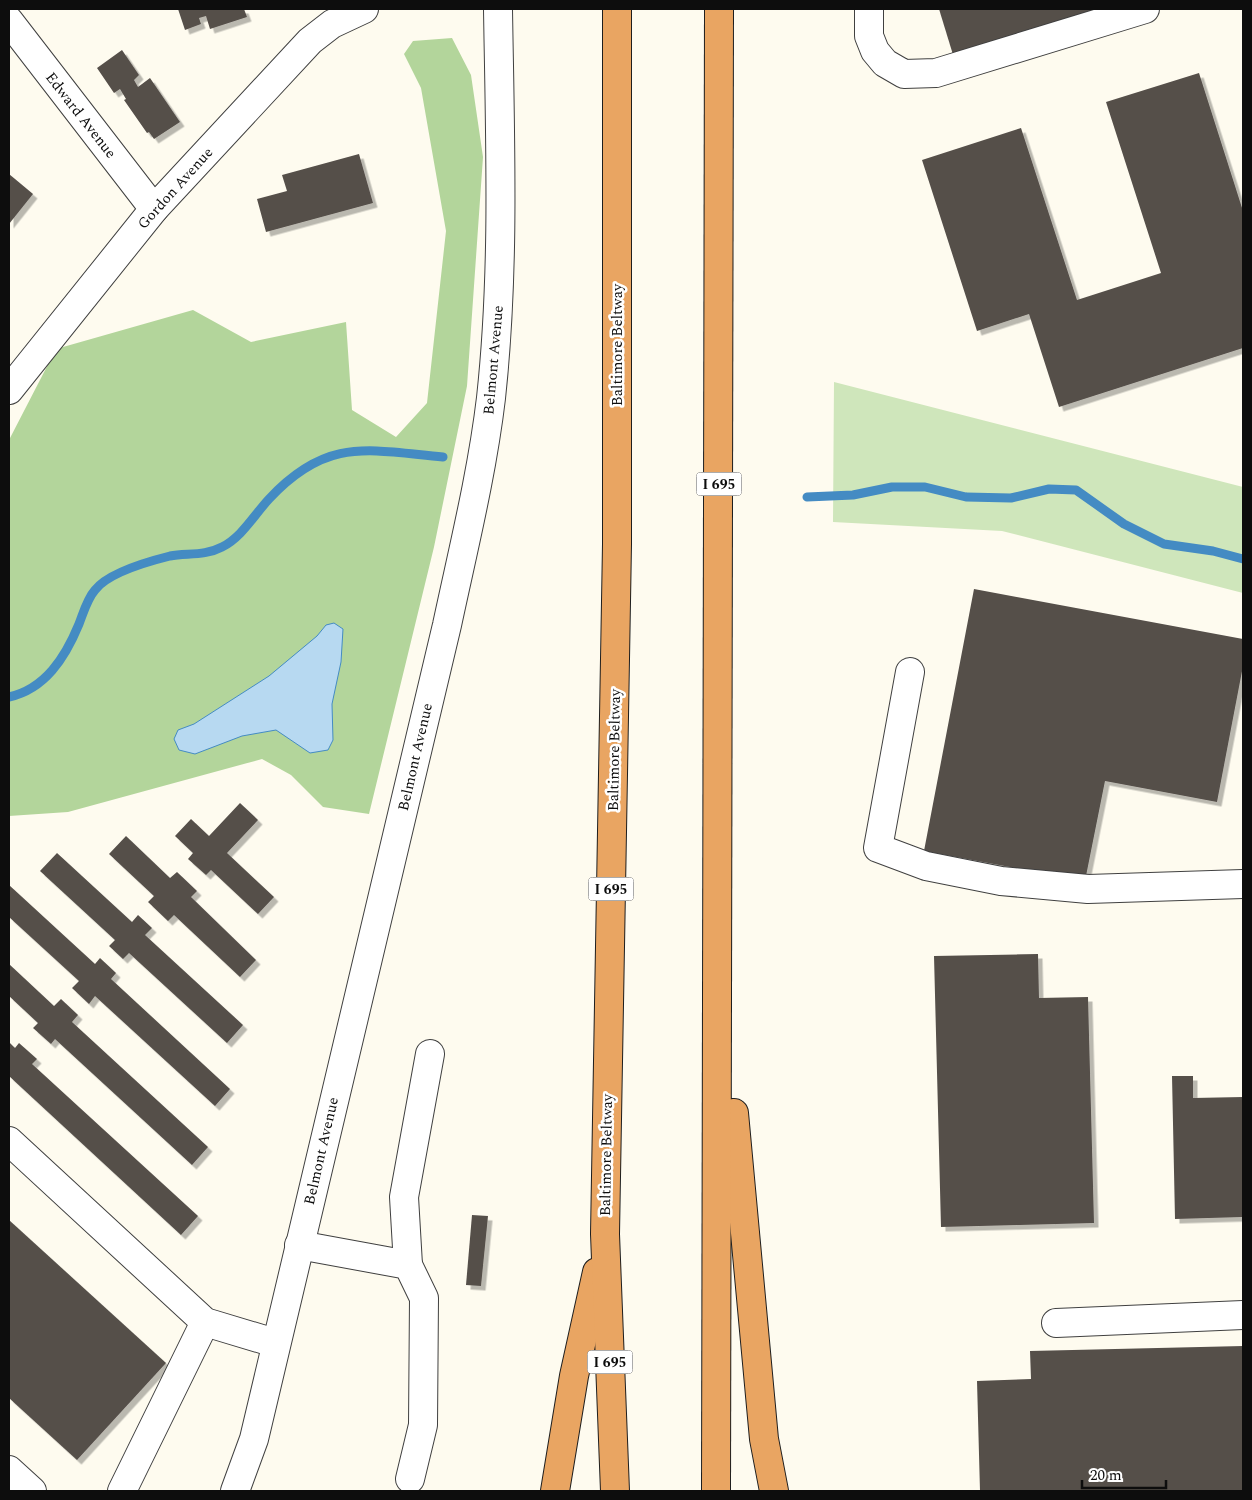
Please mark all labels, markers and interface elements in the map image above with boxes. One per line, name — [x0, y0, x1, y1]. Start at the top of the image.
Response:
street label: Edward Avenue — [39, 67, 122, 164]
street label: Gordon Avenue — [132, 142, 219, 235]
street label: Baltimore Beltway — [606, 283, 629, 406]
street label: Belmont Avenue — [477, 304, 510, 416]
road number: I 695 — [696, 472, 742, 496]
street label: Baltimore Beltway — [602, 688, 627, 811]
street label: Belmont Avenue — [392, 701, 439, 813]
road number: I 695 — [588, 878, 634, 901]
street label: Baltimore Beltway — [594, 1093, 619, 1216]
street label: Belmont Avenue — [298, 1095, 345, 1207]
road number: I 695 — [588, 1350, 632, 1374]
scale bar — [1082, 1458, 1166, 1490]
text: 20 m — [1090, 1464, 1122, 1487]

